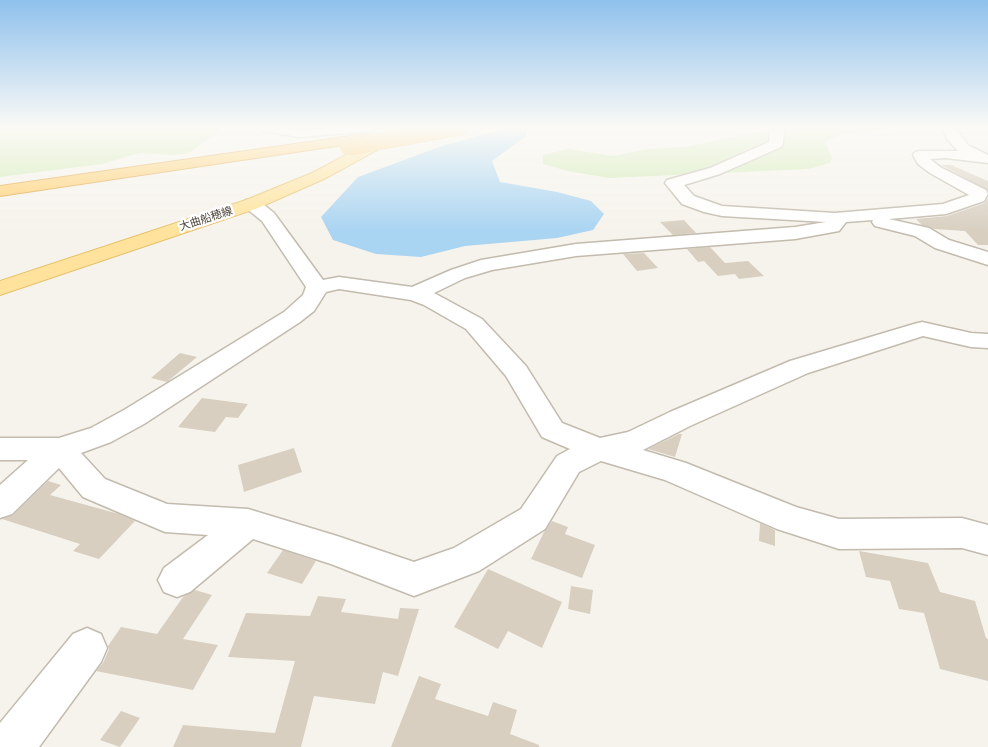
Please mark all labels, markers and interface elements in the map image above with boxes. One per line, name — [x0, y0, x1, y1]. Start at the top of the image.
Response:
street label: 大曲船穂線 — [178, 204, 234, 234]

